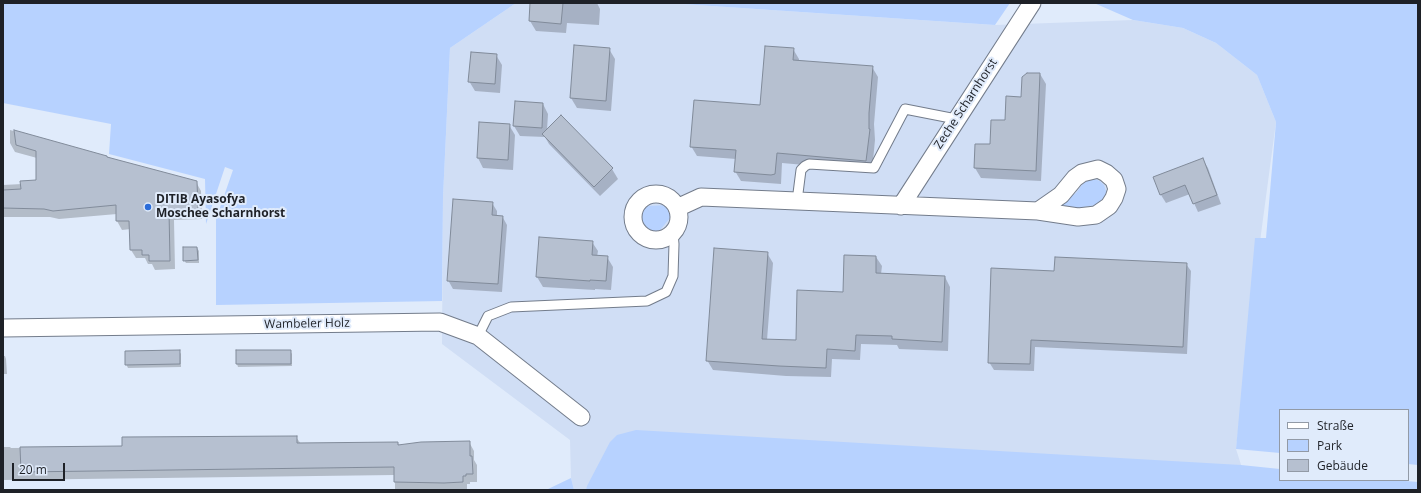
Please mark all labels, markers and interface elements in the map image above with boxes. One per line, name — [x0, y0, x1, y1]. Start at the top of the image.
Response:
street label: Zeche Scharnhorst — [931, 56, 1001, 152]
place label: DITIB Ayasofya Moschee Scharnhorst — [156, 193, 285, 221]
marker: DITIB Ayasofya Moschee Scharnhorst — [143, 202, 153, 212]
street label: Wambeler Holz — [264, 316, 350, 332]
legend — [1279, 409, 1409, 481]
text: Straße — [1317, 417, 1354, 434]
text: Park — [1317, 437, 1342, 454]
scale bar — [14, 455, 67, 481]
text: Gebäude — [1317, 457, 1368, 474]
text: 20 m — [19, 461, 47, 478]

